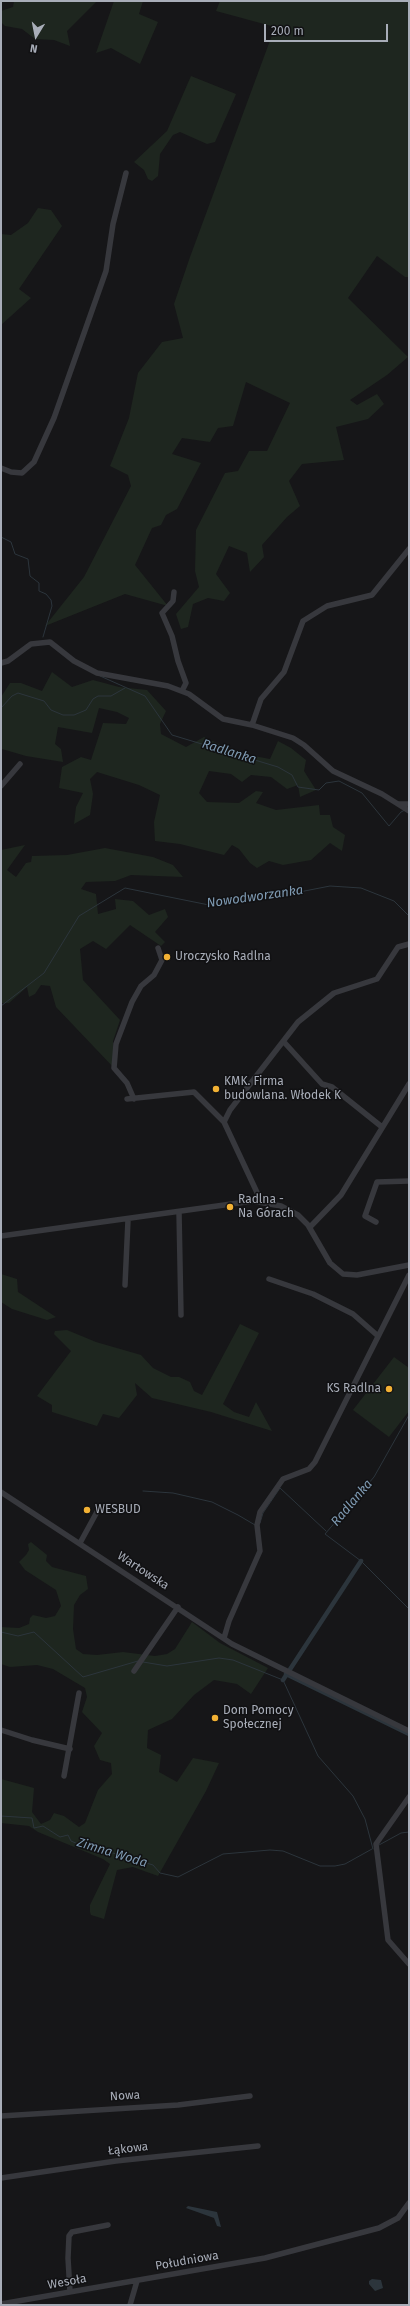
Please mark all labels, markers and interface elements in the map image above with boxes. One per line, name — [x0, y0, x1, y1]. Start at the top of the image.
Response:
north arrow — [16, 16, 56, 56]
scale bar — [266, 16, 390, 42]
text: 200 m — [271, 24, 304, 38]
text: N — [29, 41, 39, 55]
water label: Radlanka — [200, 736, 258, 768]
water label: Nowodworzanka — [206, 883, 304, 911]
place label: Uroczysko Radlna — [175, 950, 271, 964]
marker: Uroczysko Radlna — [162, 952, 172, 962]
place label: KMK. Firma budowlana. Włodek K — [224, 1075, 341, 1103]
marker: KMK. Firma budowlana. Włodek K — [211, 1084, 221, 1094]
place label: Radlna - Na Górach — [238, 1193, 294, 1221]
marker: Radlna - Na Górach — [225, 1202, 235, 1212]
place label: KS Radlna — [326, 1382, 381, 1396]
marker: KS Radlna — [384, 1384, 394, 1394]
water label: Radlanka — [328, 1477, 376, 1529]
place label: WESBUD — [95, 1503, 141, 1517]
marker: WESBUD — [82, 1505, 92, 1515]
street label: Wartowska — [115, 1549, 171, 1593]
place label: Dom Pomocy Społecznej — [223, 1704, 294, 1732]
marker: Dom Pomocy Społecznej — [210, 1713, 220, 1723]
water label: Zimna Woda — [75, 1835, 149, 1871]
street label: Nowa — [110, 2088, 140, 2104]
street label: Łąkowa — [107, 2139, 149, 2159]
street label: Południowa — [154, 2248, 220, 2274]
street label: Wesoła — [47, 2272, 87, 2292]

